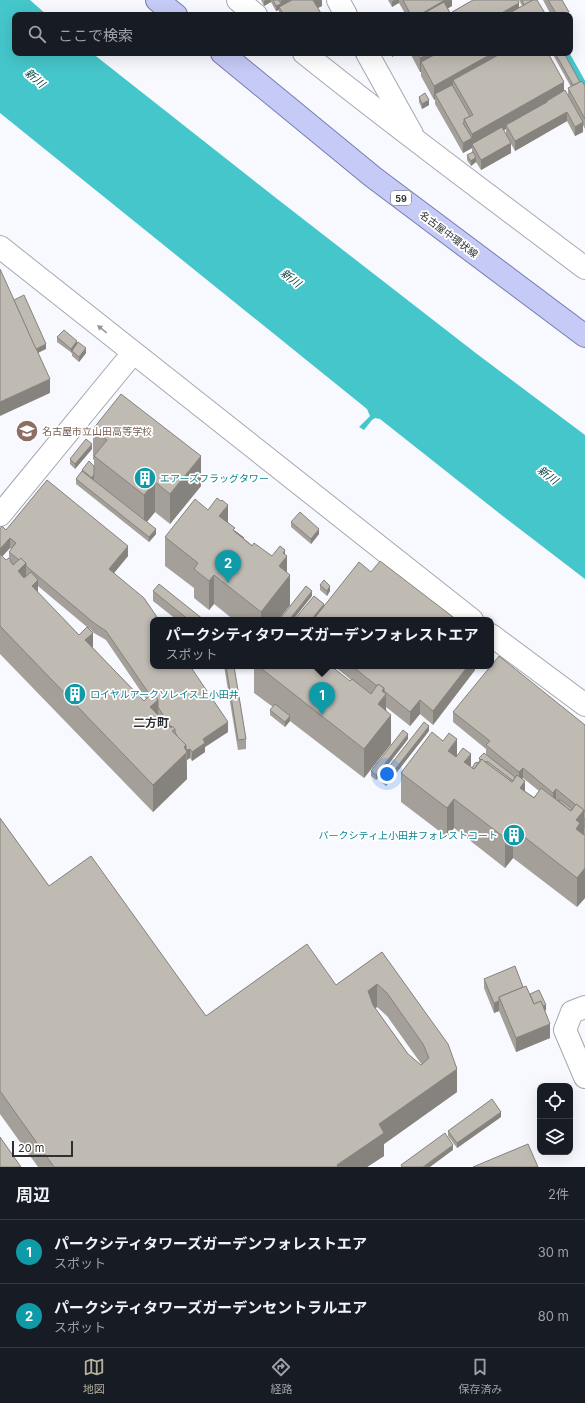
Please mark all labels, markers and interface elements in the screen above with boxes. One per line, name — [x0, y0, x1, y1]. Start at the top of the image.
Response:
search box — [12, 12, 573, 56]
icon: search — [26, 23, 48, 45]
text: ここで検索 — [58, 26, 133, 45]
water label: 新川 — [22, 66, 49, 91]
road number: 59 — [391, 191, 411, 205]
street label: 名古屋中環状線 — [417, 208, 481, 260]
water label: 新川 — [278, 266, 305, 291]
one-way arrow — [97, 325, 108, 333]
school or university icon: 名古屋市立山田高等学校 — [14, 418, 40, 444]
place label: 名古屋市立山田高等学校 — [42, 425, 152, 437]
water label: 新川 — [535, 463, 562, 488]
building icon: エアーズフラッグタワー — [132, 465, 158, 491]
place label: エアーズフラッグタワー — [160, 472, 269, 484]
pin: 2 — [215, 550, 241, 583]
popup — [150, 617, 494, 669]
text: パークシティタワーズガーデンフォレストエア — [166, 625, 478, 644]
text: スポット — [166, 646, 218, 662]
building icon: ロイヤルアークソレイス上小田井 — [62, 681, 88, 707]
pin: 1 — [309, 682, 335, 715]
place label: ロイヤルアークソレイス上小田井 — [90, 688, 239, 700]
district label: 二方町 — [133, 715, 169, 730]
your location — [377, 764, 397, 784]
building icon: パークシティ上小田井フォレストコート — [501, 822, 527, 848]
place label: パークシティ上小田井フォレストコート — [319, 829, 498, 841]
map controls — [537, 1083, 573, 1155]
button: locate — [537, 1083, 573, 1119]
button: layers — [537, 1119, 573, 1155]
scale bar — [12, 1139, 73, 1158]
text: 20 m — [18, 1141, 44, 1155]
text: 周辺 — [16, 1185, 50, 1205]
text: 2件 — [548, 1186, 569, 1202]
text: パークシティタワーズガーデンフォレストエア — [54, 1234, 367, 1253]
text: 1 — [26, 1244, 32, 1260]
text: 30 m — [538, 1244, 569, 1260]
text: スポット — [54, 1255, 106, 1271]
text: パークシティタワーズガーデンセントラルエア — [54, 1298, 367, 1317]
text: 2 — [25, 1308, 33, 1324]
text: 80 m — [538, 1308, 569, 1324]
text: スポット — [54, 1319, 106, 1335]
tab: 地図 — [83, 1356, 105, 1396]
tab: 経路 — [270, 1356, 292, 1396]
tab: 保存済み — [458, 1356, 502, 1396]

